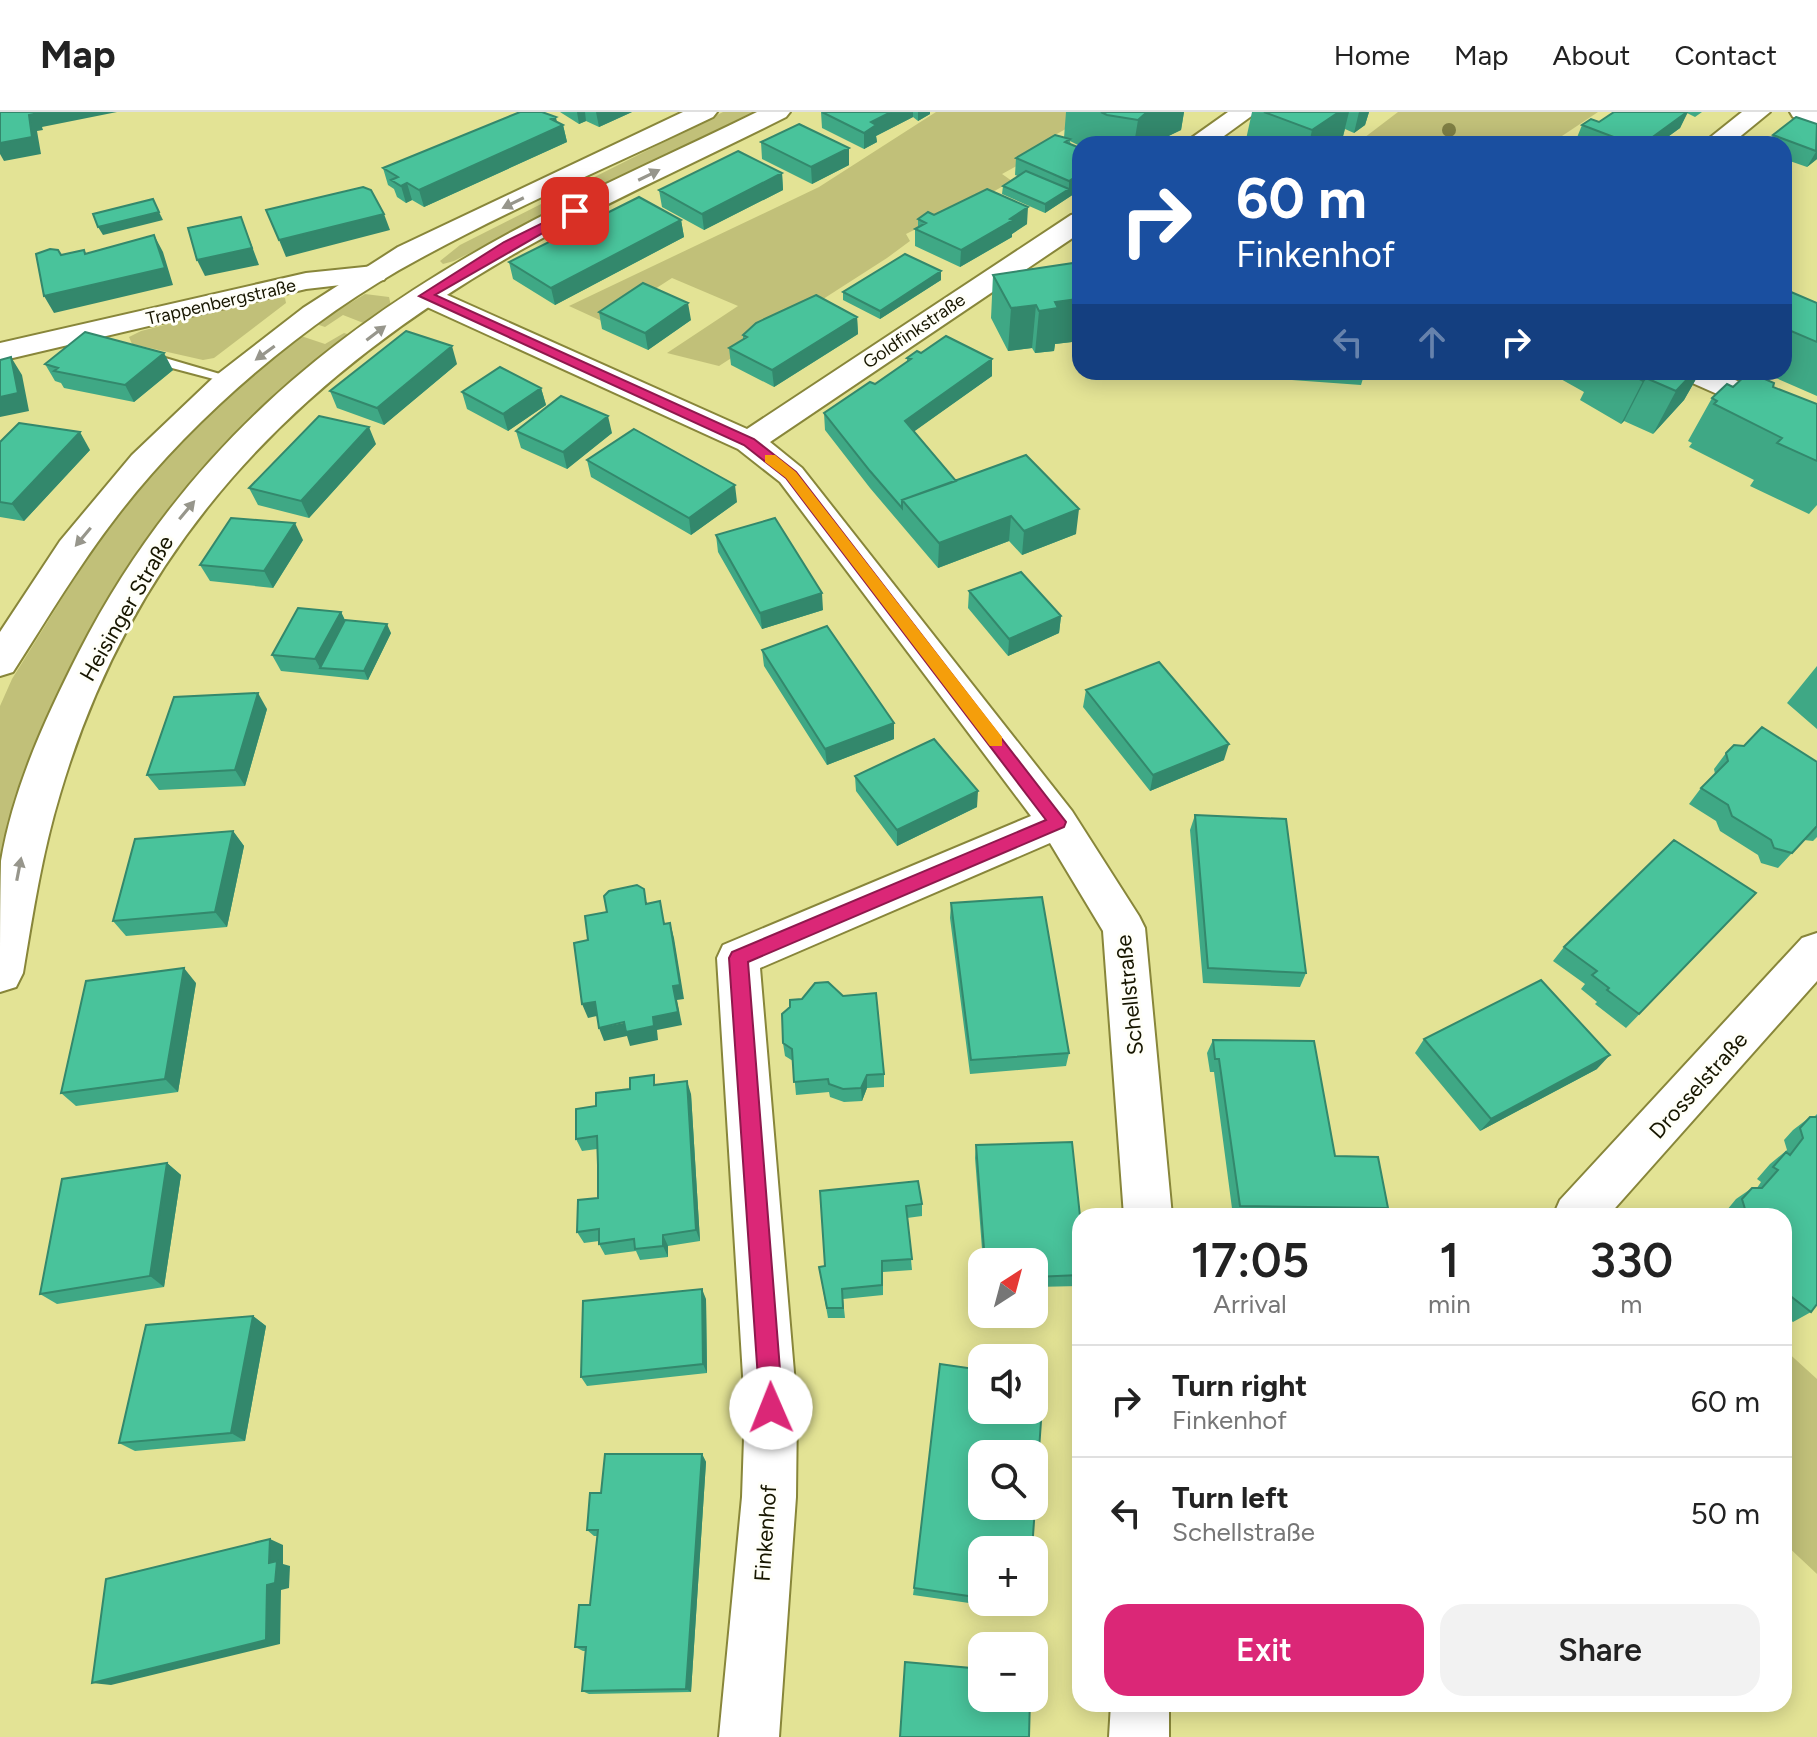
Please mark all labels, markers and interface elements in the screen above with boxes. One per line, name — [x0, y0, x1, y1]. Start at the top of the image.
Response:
text: Map — [40, 32, 116, 78]
text: Home — [1334, 38, 1410, 72]
text: Map — [1454, 38, 1509, 72]
text: About — [1553, 38, 1630, 72]
text: Contact — [1674, 38, 1777, 72]
text: 60 m — [1236, 165, 1367, 232]
one-way arrow — [637, 168, 660, 182]
icon: right — [1104, 168, 1208, 272]
pin — [541, 177, 609, 245]
icon: arrive — [553, 189, 597, 233]
one-way arrow — [502, 196, 525, 210]
text: Finkenhof — [1236, 233, 1395, 276]
street label: Trappenbergstraße — [144, 274, 298, 330]
street label: Goldfinkstraße — [859, 289, 969, 373]
icon: left — [1326, 320, 1370, 364]
icon: ahead — [1410, 320, 1454, 364]
icon: right — [1494, 320, 1538, 364]
one-way arrow — [365, 325, 386, 341]
one-way arrow — [255, 345, 276, 360]
one-way arrow — [179, 500, 195, 520]
one-way arrow — [75, 527, 92, 547]
street label: Heisinger Straße — [74, 530, 179, 686]
one-way arrow — [14, 856, 26, 881]
street label: Schellstraße — [1110, 933, 1149, 1057]
street label: Drosselstraße — [1643, 1026, 1753, 1144]
text: 17:05 — [1191, 1231, 1309, 1289]
text: 1 — [1439, 1231, 1459, 1289]
text: 330 — [1589, 1231, 1673, 1289]
north arrow — [968, 1248, 1048, 1328]
map controls — [968, 1248, 1048, 1712]
text: Arrival — [1213, 1288, 1287, 1320]
text: min — [1428, 1288, 1471, 1320]
text: m — [1620, 1288, 1642, 1320]
button: sound — [968, 1344, 1048, 1424]
position arrow — [729, 1366, 813, 1450]
text: Turn right — [1172, 1367, 1307, 1404]
icon: right — [1104, 1379, 1148, 1423]
text: 60 m — [1691, 1383, 1760, 1420]
text: Finkenhof — [1172, 1404, 1287, 1436]
button: search — [968, 1440, 1048, 1520]
text: Turn left — [1172, 1479, 1289, 1516]
street label: Finkenhof — [749, 1483, 782, 1582]
icon: left — [1104, 1491, 1148, 1535]
text: 50 m — [1691, 1495, 1760, 1532]
text: Schellstraße — [1172, 1516, 1315, 1548]
button: + — [968, 1536, 1048, 1616]
button: Exit — [1104, 1604, 1424, 1696]
button: Share — [1440, 1604, 1760, 1696]
button: − — [968, 1632, 1048, 1712]

